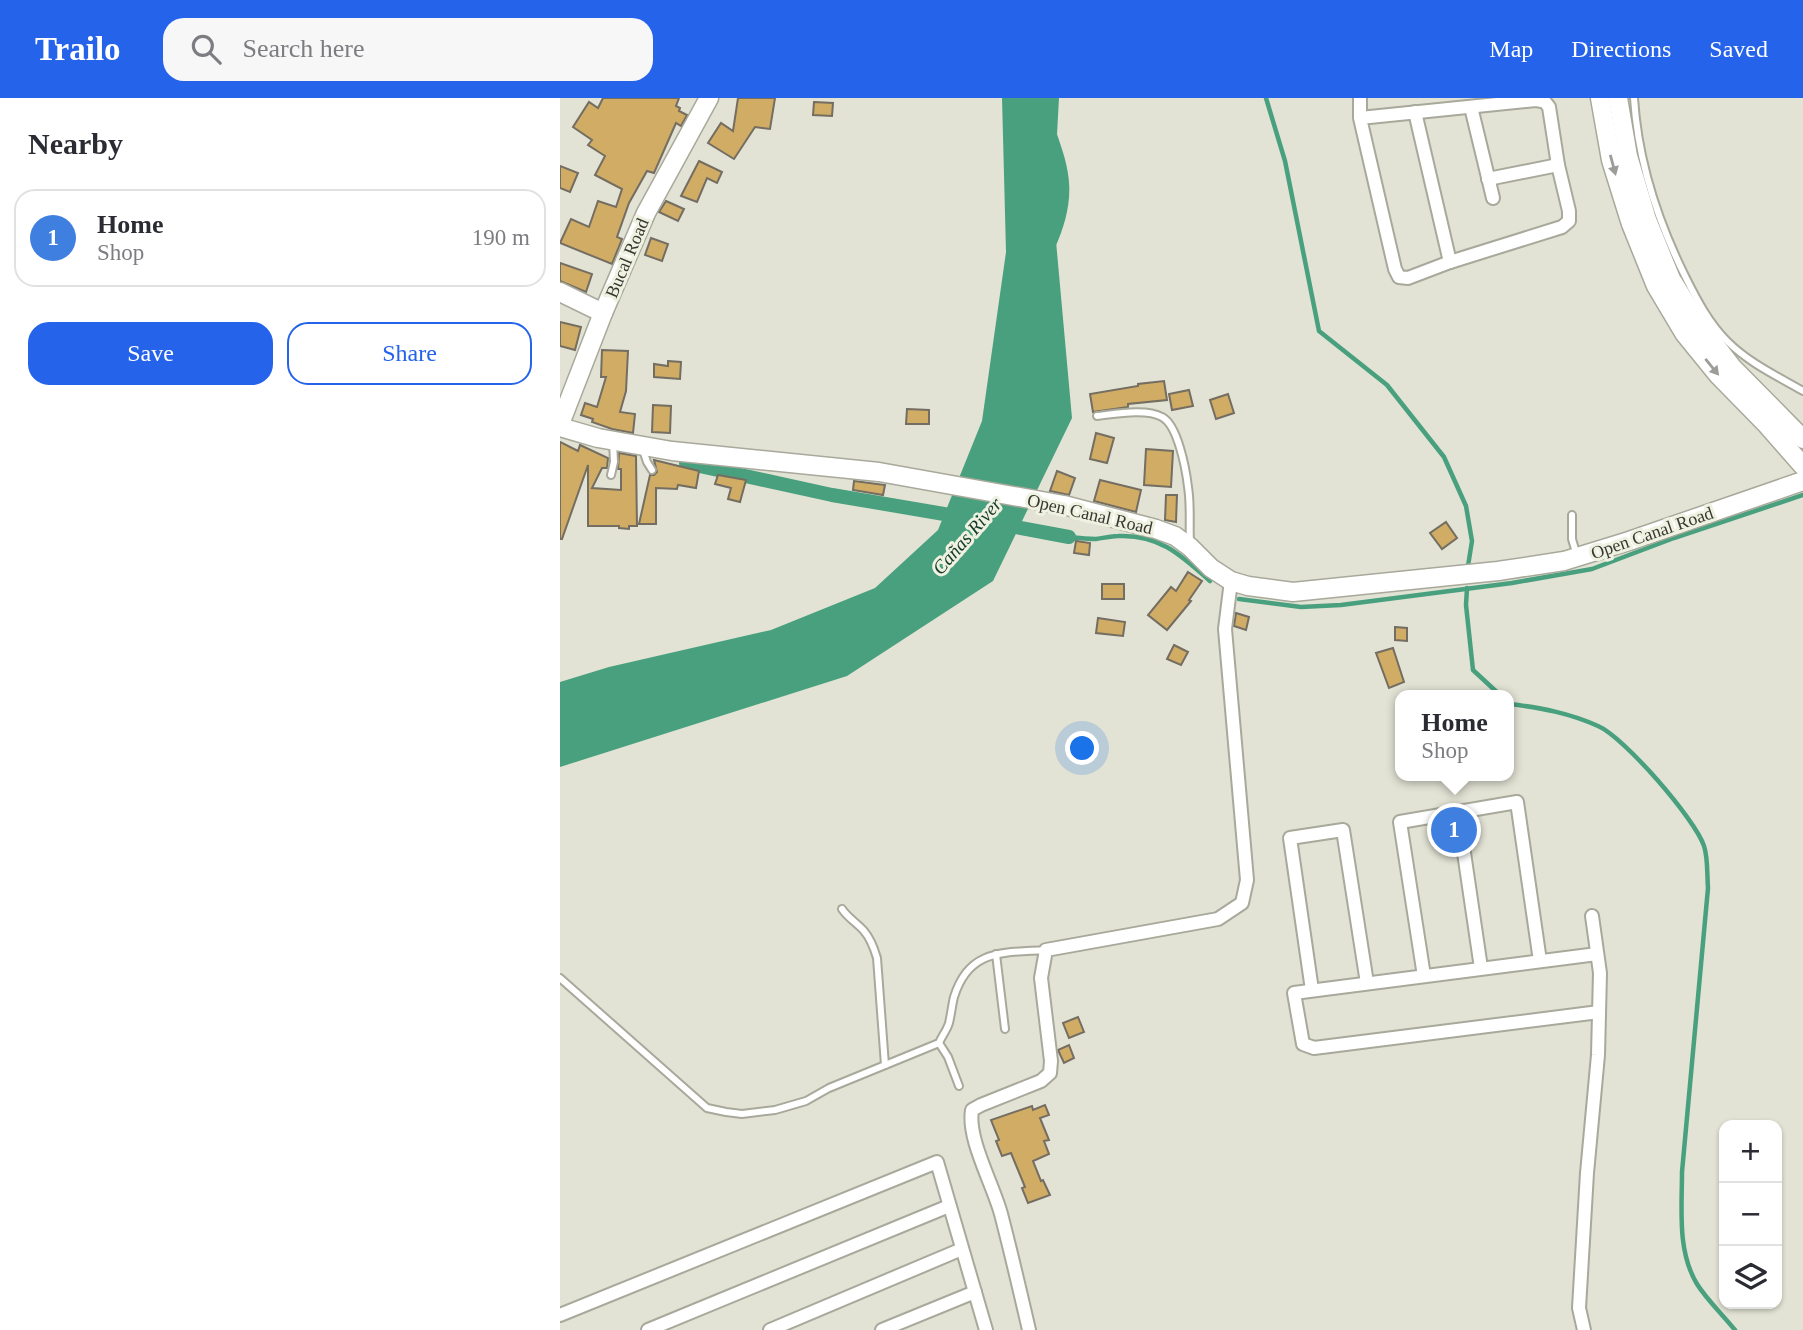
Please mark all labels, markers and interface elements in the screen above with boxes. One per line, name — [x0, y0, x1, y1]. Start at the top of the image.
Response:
search box — [163, 18, 653, 81]
icon: search — [187, 30, 225, 68]
text: Trailo — [35, 31, 121, 67]
text: Search here — [243, 34, 365, 63]
text: Map — [1489, 36, 1533, 62]
text: Directions — [1571, 36, 1671, 62]
text: Saved — [1709, 36, 1768, 62]
text: Nearby — [28, 127, 123, 160]
one-way arrow — [1608, 154, 1619, 176]
text: Home — [97, 210, 163, 239]
street label: Bucal Road — [601, 215, 653, 301]
text: 1 — [47, 225, 59, 250]
text: 190 m — [472, 225, 530, 250]
text: Shop — [97, 240, 144, 265]
button: Save — [28, 322, 273, 385]
button: Share — [287, 322, 532, 385]
one-way arrow — [1704, 359, 1719, 376]
street label: Open Canal Road — [1025, 490, 1155, 538]
water label: Cañas River — [928, 493, 1006, 579]
street label: Open Canal Road — [1588, 503, 1716, 563]
popup — [1395, 690, 1514, 781]
text: Home — [1421, 708, 1488, 737]
your location — [1065, 731, 1099, 765]
text: Shop — [1421, 738, 1469, 763]
pin: 1 — [1431, 804, 1477, 856]
map controls — [1719, 1120, 1782, 1309]
button: + — [1719, 1120, 1782, 1183]
button: − — [1719, 1183, 1782, 1246]
button: layers — [1719, 1246, 1782, 1309]

